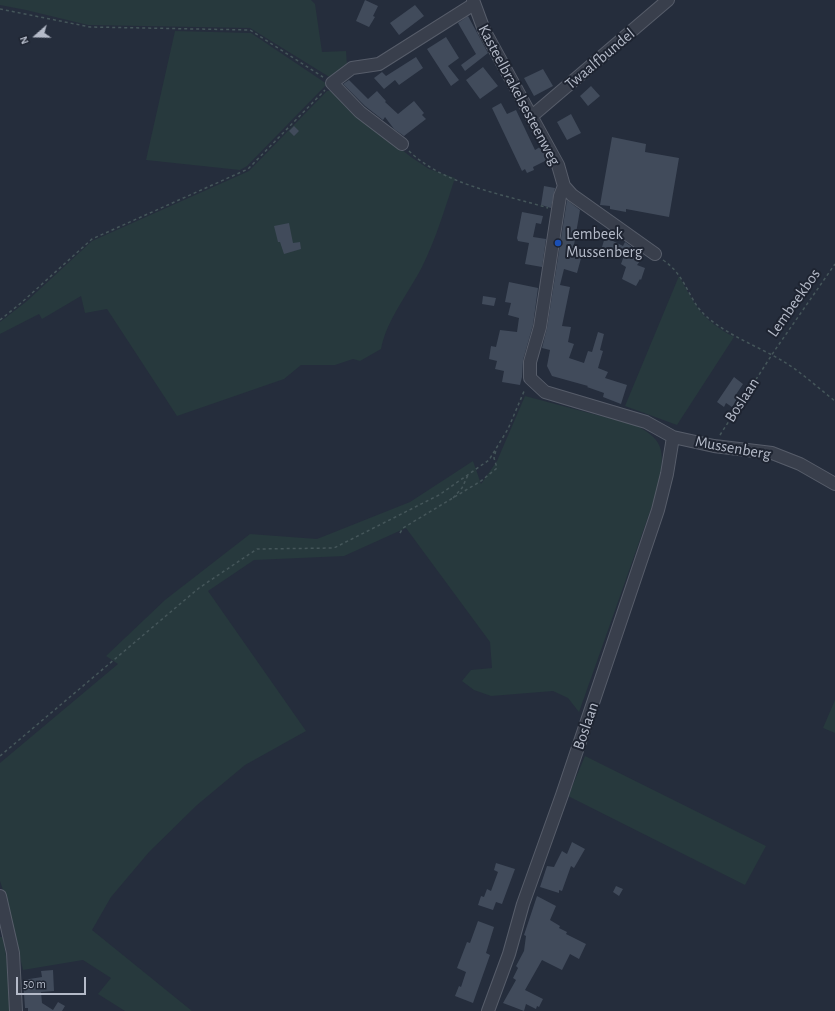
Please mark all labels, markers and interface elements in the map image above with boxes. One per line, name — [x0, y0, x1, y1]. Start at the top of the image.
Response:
north arrow — [16, 16, 56, 56]
street label: Kasteelbrakelsesteenweg — [474, 21, 564, 169]
street label: Twaalfbundel — [561, 24, 639, 94]
text: N — [18, 35, 31, 46]
place label: Lembeek Mussenberg — [566, 224, 642, 262]
marker: Lembeek Mussenberg — [553, 238, 563, 248]
street label: Lembeekbos — [764, 265, 824, 341]
street label: Boslaan — [721, 374, 763, 426]
street label: Mussenberg — [694, 432, 772, 464]
street label: Boslaan — [569, 700, 603, 752]
scale bar — [18, 969, 88, 995]
text: 50 m — [23, 978, 46, 990]

